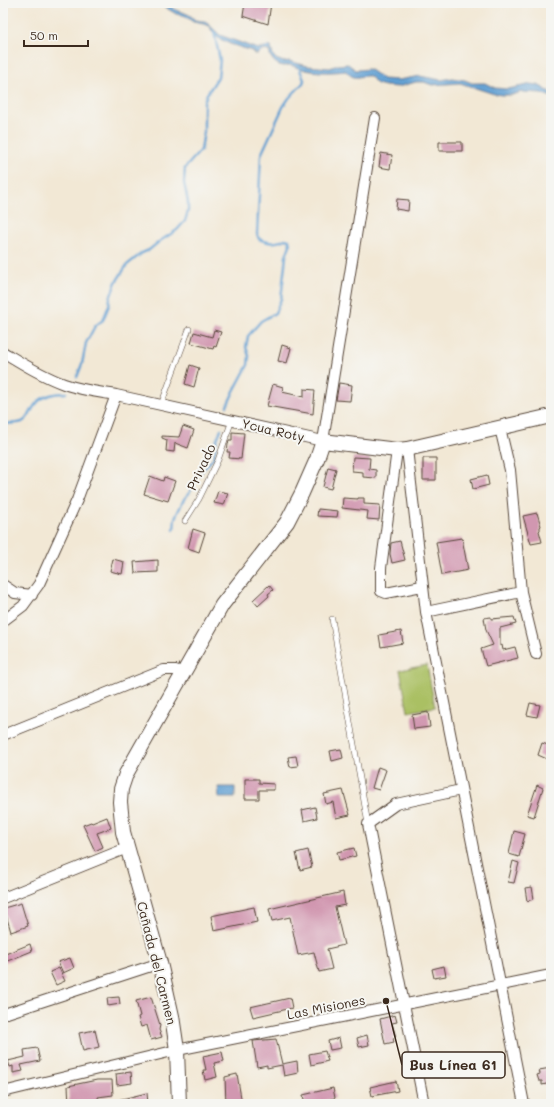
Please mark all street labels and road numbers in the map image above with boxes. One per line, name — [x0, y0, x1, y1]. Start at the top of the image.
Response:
street label: Ycua Roty — [240, 414, 306, 445]
street label: Privado — [182, 441, 219, 493]
street label: Cañada del Carmen — [134, 899, 181, 1026]
street label: Las Misiones — [285, 991, 366, 1022]

